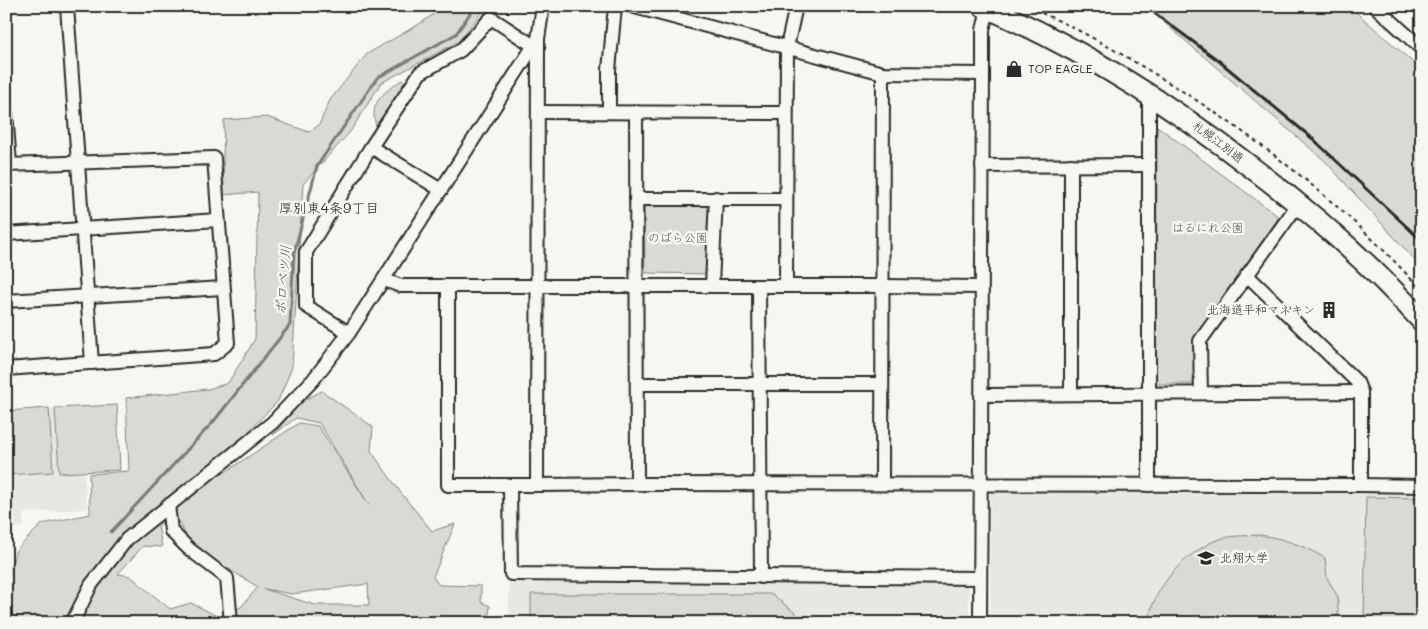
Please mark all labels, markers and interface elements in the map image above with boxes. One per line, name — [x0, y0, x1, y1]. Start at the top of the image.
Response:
shop icon: TOP EAGLE — [1004, 59, 1024, 79]
place label: TOP EAGLE — [1028, 60, 1093, 76]
street label: 札幌江別通 — [1190, 117, 1247, 166]
district label: 厚別東4条9丁目 — [279, 198, 379, 217]
park label: はるにれ公園 — [1172, 219, 1244, 235]
park label: のばら公園 — [648, 229, 708, 245]
water label: ポロベツ川 — [270, 244, 295, 316]
building icon: 北海道平和マネキン — [1319, 300, 1339, 320]
place label: 北海道平和マネキン — [1207, 301, 1315, 317]
school or university icon: 北翔大学 — [1196, 548, 1216, 568]
place label: 北翔大学 — [1220, 549, 1268, 565]

